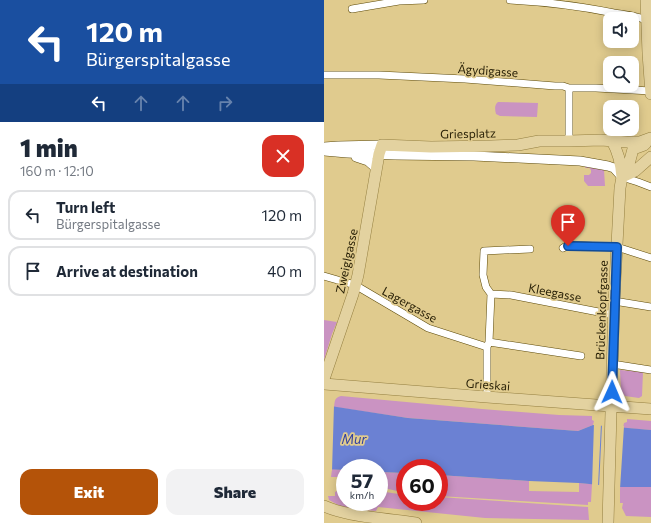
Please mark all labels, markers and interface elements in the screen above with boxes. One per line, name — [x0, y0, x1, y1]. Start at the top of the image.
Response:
map controls — [603, 12, 639, 136]
button: sound — [603, 12, 639, 48]
text: 120 m — [86, 14, 163, 48]
icon: left — [20, 16, 72, 68]
text: Bürgerspitalgasse — [86, 48, 231, 70]
button: search — [603, 56, 639, 92]
street label: Ägydigasse — [457, 61, 519, 79]
icon: left — [88, 92, 110, 114]
icon: ahead — [130, 92, 152, 114]
icon: ahead — [172, 92, 194, 114]
icon: right — [214, 92, 236, 114]
button: layers — [603, 100, 639, 136]
street label: Griesplatz — [440, 126, 496, 140]
text: 1 min — [20, 133, 78, 162]
button: close — [262, 135, 304, 177]
text: 160 m · 12:10 — [20, 163, 94, 179]
text: Turn left — [56, 198, 115, 216]
icon: left — [22, 204, 44, 226]
pin — [551, 205, 585, 246]
text: 120 m — [262, 206, 302, 224]
icon: arrive — [557, 211, 579, 233]
text: Bürgerspitalgasse — [56, 216, 160, 232]
street label: Zweiglgasse — [332, 227, 360, 295]
icon: arrive — [22, 260, 44, 282]
street label: Brückenkopfgasse — [592, 260, 610, 360]
text: Arrive at destination — [56, 262, 198, 280]
text: 40 m — [267, 262, 302, 280]
street label: Kleegasse — [527, 280, 583, 304]
street label: Lagergasse — [380, 283, 440, 325]
position arrow — [591, 371, 633, 413]
street label: Grieskai — [465, 375, 511, 393]
water label: Mur — [342, 431, 367, 447]
speed limit sign: 60 — [396, 459, 448, 511]
text: 57 — [351, 468, 373, 492]
button: Exit — [20, 469, 158, 515]
button: Share — [166, 469, 304, 515]
text: km/h — [350, 489, 374, 501]

